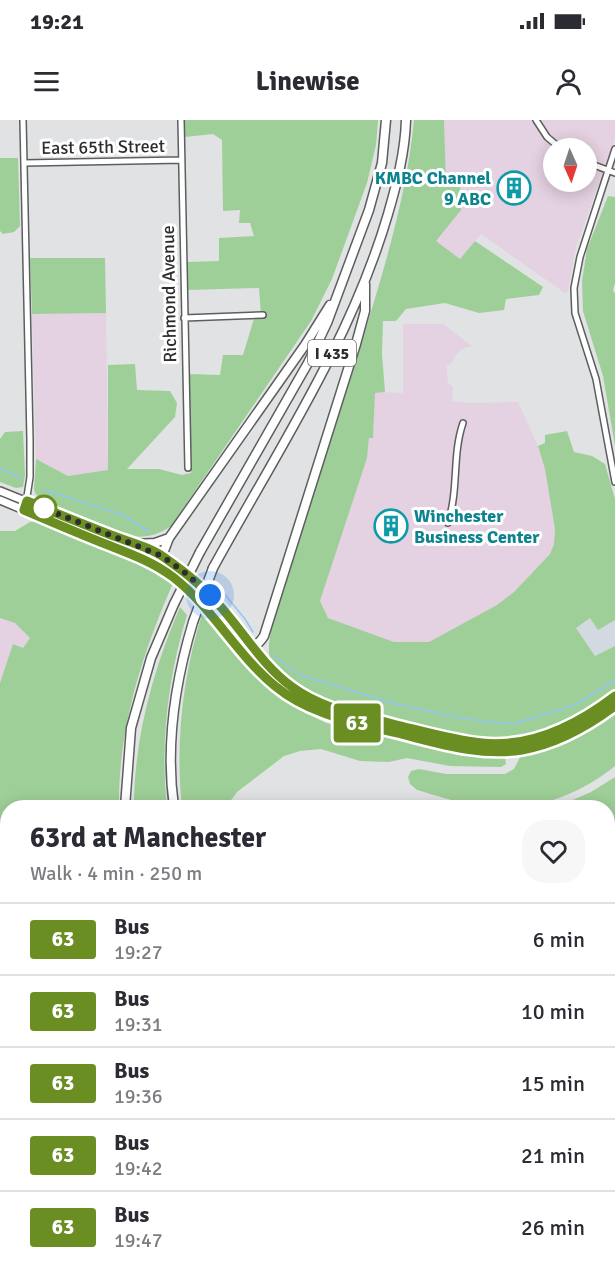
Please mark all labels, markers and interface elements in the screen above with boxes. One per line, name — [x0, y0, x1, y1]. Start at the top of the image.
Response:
text: 19:21 — [30, 8, 84, 35]
icon: menu — [30, 65, 63, 98]
text: Linewise — [255, 65, 360, 98]
icon: person — [552, 65, 585, 98]
street label: East 65th Street — [41, 135, 165, 159]
north arrow — [543, 138, 597, 192]
map controls — [543, 138, 597, 192]
place label: KMBC Channel 9 ABC — [375, 167, 491, 210]
building icon: KMBC Channel 9 ABC — [496, 170, 532, 206]
street label: Richmond Avenue — [157, 225, 181, 363]
road number: I 435 — [308, 340, 356, 366]
unlabelled marker — [31, 495, 57, 521]
place label: Winchester Business Center — [414, 505, 540, 548]
building icon: Winchester Business Center — [373, 508, 409, 544]
your location — [195, 580, 225, 610]
line badge: 63 — [330, 704, 384, 742]
text: 63 — [346, 710, 368, 736]
button: heart — [522, 820, 585, 883]
text: 63rd at Manchester — [30, 821, 266, 855]
text: Walk · 4 min · 250 m — [30, 861, 202, 886]
text: Bus — [114, 913, 149, 940]
text: 63 — [52, 926, 74, 952]
text: 6 min — [533, 926, 585, 953]
text: 19:27 — [114, 940, 163, 965]
text: Bus — [114, 985, 149, 1012]
text: 63 — [52, 998, 74, 1024]
text: 10 min — [521, 998, 585, 1025]
text: 19:31 — [114, 1012, 163, 1037]
text: Bus — [114, 1057, 149, 1084]
text: 63 — [52, 1070, 74, 1096]
text: 15 min — [521, 1070, 585, 1097]
text: 19:36 — [114, 1084, 163, 1109]
text: Bus — [114, 1129, 149, 1156]
text: 63 — [52, 1142, 74, 1168]
text: 21 min — [521, 1142, 585, 1169]
text: 19:42 — [114, 1156, 163, 1181]
text: Bus — [114, 1201, 149, 1228]
text: 63 — [52, 1214, 74, 1240]
text: 26 min — [521, 1214, 585, 1241]
text: 19:47 — [114, 1228, 163, 1253]

